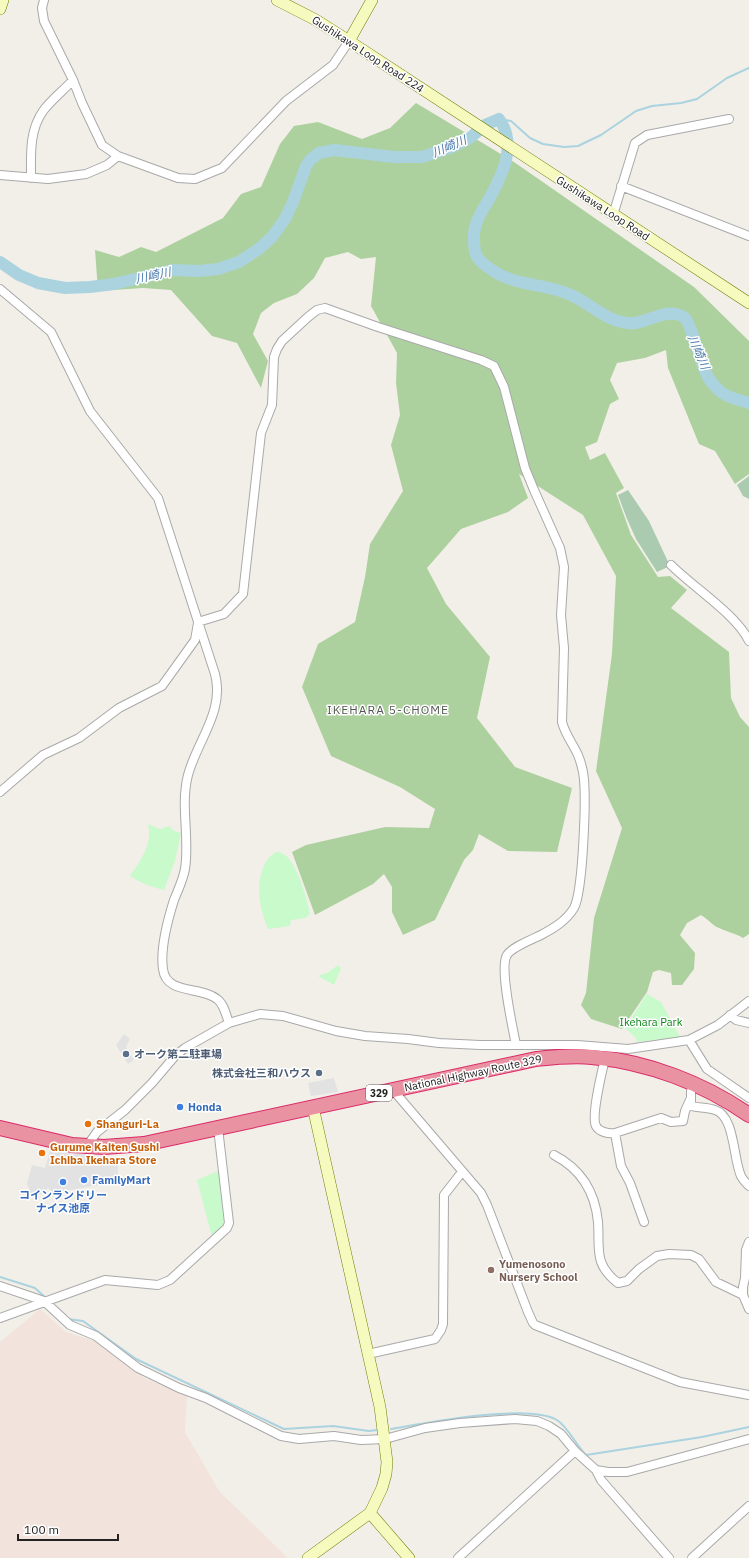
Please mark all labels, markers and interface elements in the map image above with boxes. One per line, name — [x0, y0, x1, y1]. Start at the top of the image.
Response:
street label: Gushikawa Loop Road 224 — [309, 12, 427, 96]
water label: 川崎川 — [429, 131, 470, 160]
street label: Gushikawa Loop Road — [554, 173, 652, 243]
water label: 川崎川 — [134, 264, 174, 286]
water label: 川崎川 — [685, 332, 714, 373]
district label: IKEHARA 5-CHOME — [327, 702, 449, 717]
park label: Ikehara Park — [620, 1015, 683, 1029]
place label: オーク第二駐車場 — [134, 1047, 222, 1061]
marker: オーク第二駐車場 — [121, 1049, 131, 1059]
street label: National Highway Route 329 — [403, 1052, 543, 1094]
place label: 株式会社三和ハウス — [212, 1066, 311, 1080]
marker: 株式会社三和ハウス — [314, 1068, 324, 1078]
road number: 329 — [366, 1085, 392, 1101]
place label: Honda — [188, 1100, 222, 1114]
marker: Honda — [175, 1102, 185, 1112]
place label: Shanguri-La — [96, 1117, 159, 1131]
marker: Shanguri-La — [83, 1119, 93, 1129]
place label: Gurume Kaiten Sushi Ichiba Ikehara Store — [50, 1140, 159, 1167]
marker: Gurume Kaiten Sushi Ichiba Ikehara Store — [37, 1148, 47, 1158]
place label: FamilyMart — [92, 1173, 150, 1187]
marker: FamilyMart — [79, 1175, 89, 1185]
marker: コインランドリー ナイス池原 — [58, 1177, 68, 1187]
place label: コインランドリー ナイス池原 — [19, 1188, 107, 1215]
place label: Yumenosono Nursery School — [499, 1257, 578, 1284]
marker: Yumenosono Nursery School — [486, 1265, 496, 1275]
scale bar — [18, 1516, 118, 1542]
text: 100 m — [24, 1522, 59, 1537]

